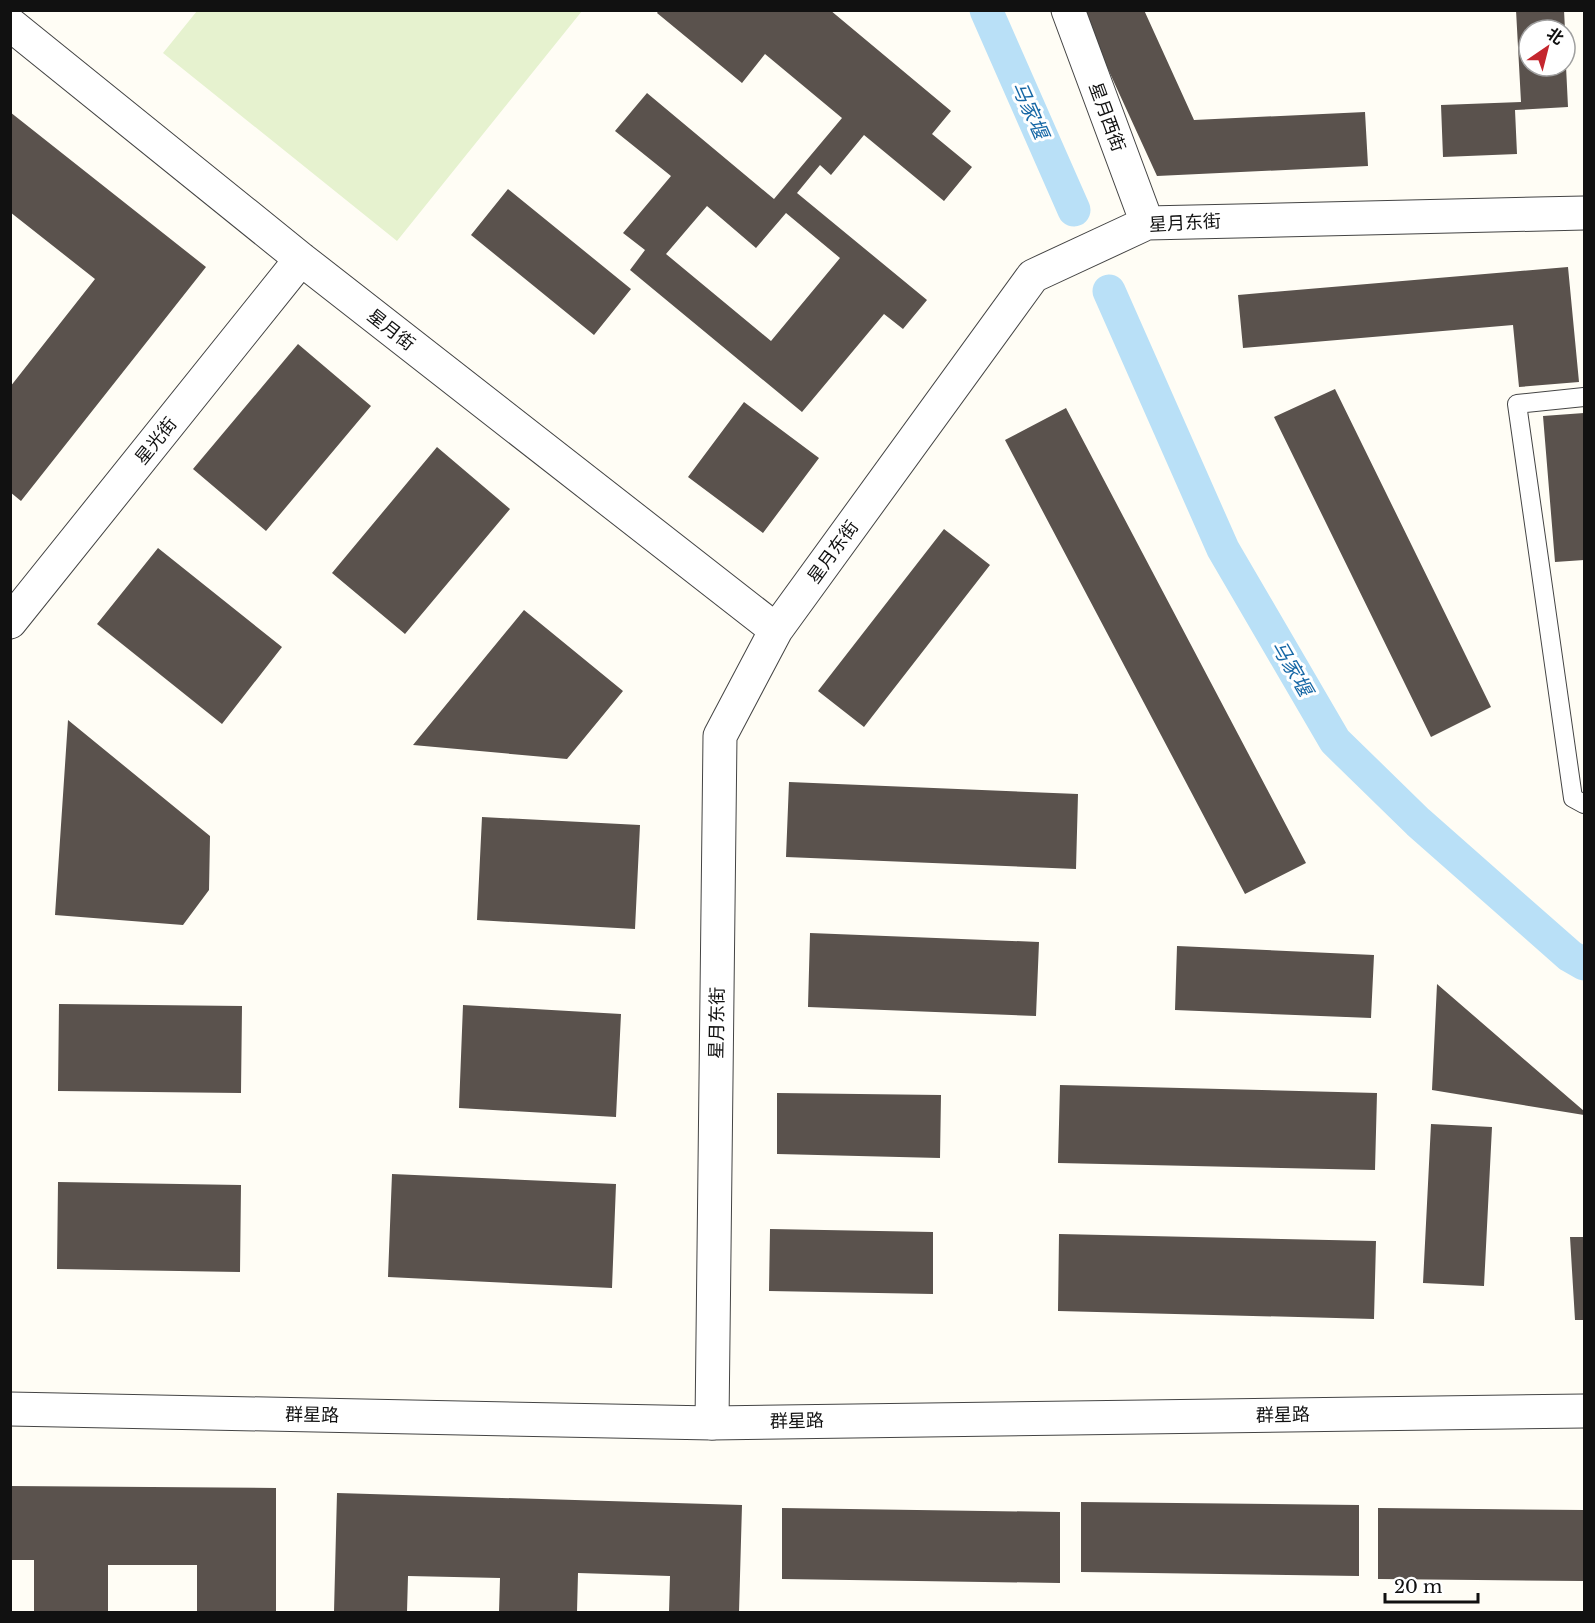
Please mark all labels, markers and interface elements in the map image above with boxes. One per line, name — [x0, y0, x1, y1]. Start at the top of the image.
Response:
north arrow — [1517, 18, 1577, 78]
text: 北 — [1543, 23, 1568, 48]
water label: 马家堰 — [1007, 78, 1054, 145]
street label: 星月西街 — [1084, 79, 1130, 155]
street label: 星月东街 — [1148, 210, 1222, 236]
street label: 星月街 — [363, 305, 419, 355]
street label: 星光街 — [130, 413, 182, 469]
street label: 星月东街 — [803, 516, 863, 588]
water label: 马家堰 — [1267, 636, 1319, 703]
street label: 星月东街 — [705, 987, 729, 1059]
street label: 群星路 — [285, 1404, 339, 1426]
street label: 群星路 — [1256, 1404, 1310, 1426]
street label: 群星路 — [770, 1410, 824, 1432]
scale bar — [1385, 1566, 1478, 1604]
text: 20 m — [1394, 1576, 1442, 1598]

